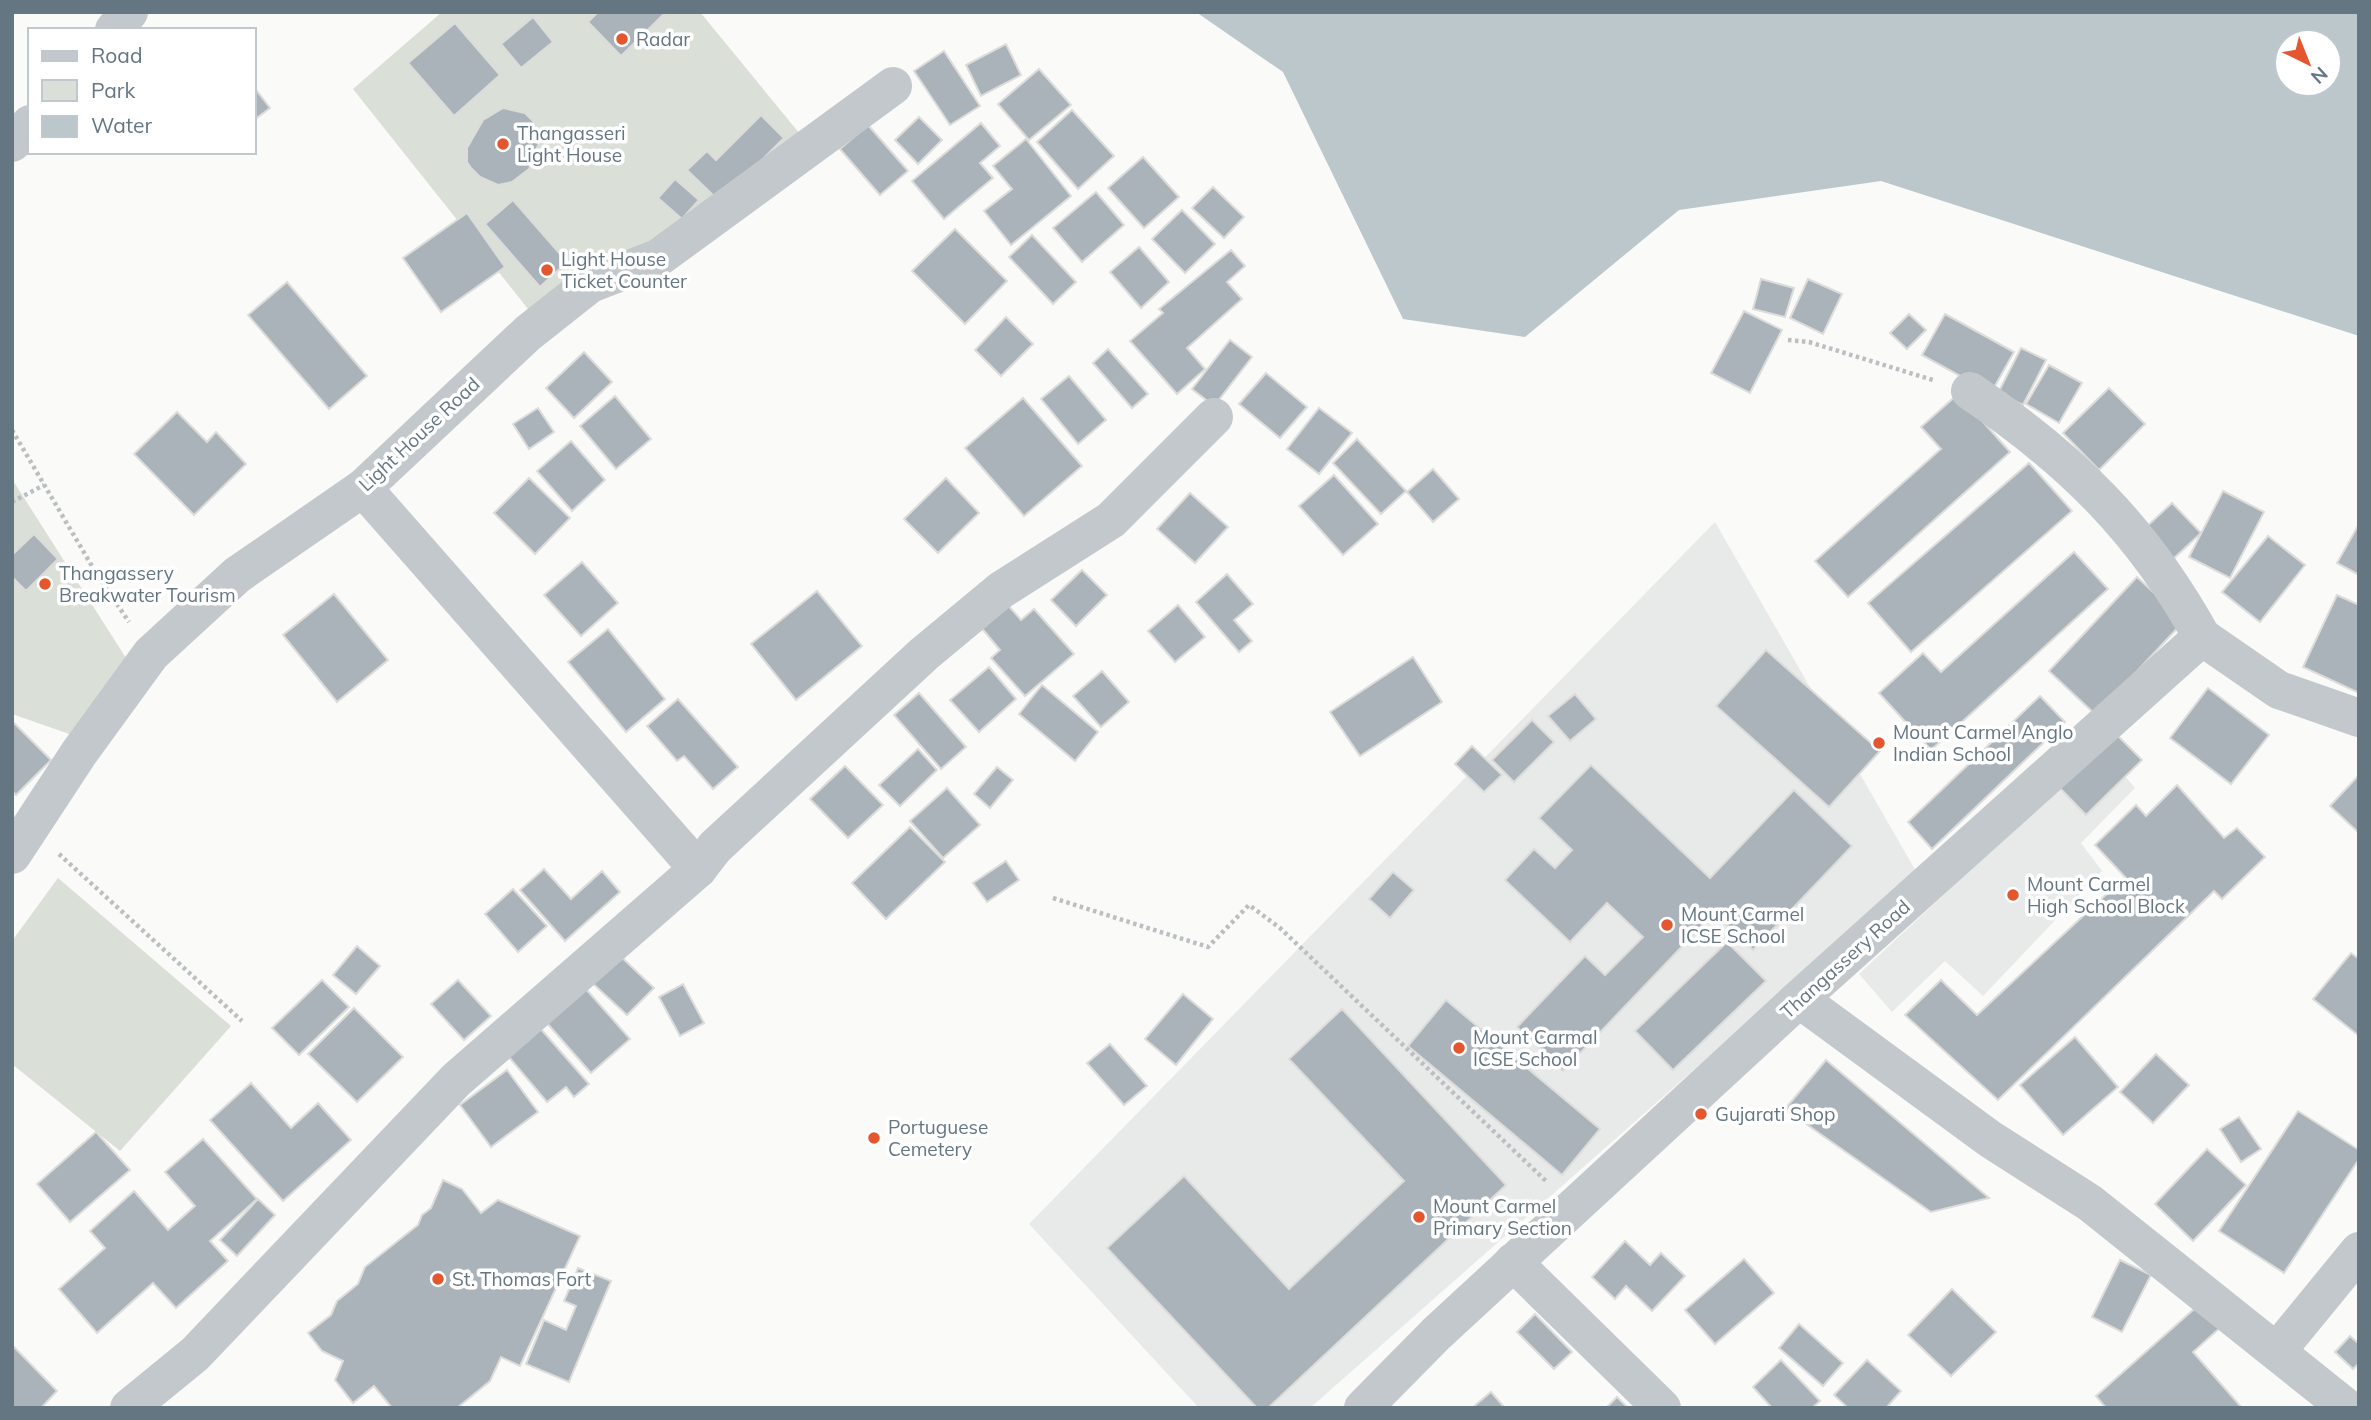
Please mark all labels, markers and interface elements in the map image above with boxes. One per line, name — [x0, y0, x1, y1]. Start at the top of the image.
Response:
place label: Radar — [636, 27, 690, 51]
legend — [28, 28, 256, 154]
north arrow — [2273, 28, 2343, 98]
marker: Radar — [614, 31, 630, 47]
text: Road — [91, 42, 142, 68]
text: N — [2306, 62, 2333, 89]
text: Park — [91, 77, 135, 103]
text: Water — [91, 112, 152, 138]
place label: Thangasseri Light House — [517, 121, 626, 167]
marker: Thangasseri Light House — [495, 136, 511, 152]
place label: Light House Ticket Counter — [561, 247, 687, 293]
marker: Light House Ticket Counter — [539, 262, 555, 278]
street label: Light House Road — [353, 372, 485, 496]
place label: Thangassery Breakwater Tourism — [59, 561, 236, 607]
marker: Thangassery Breakwater Tourism — [37, 576, 53, 592]
place label: Mount Carmel Anglo Indian School — [1893, 720, 2073, 766]
marker: Mount Carmel Anglo Indian School — [1871, 735, 1887, 751]
place label: Mount Carmel High School Block — [2027, 872, 2185, 918]
marker: Mount Carmel High School Block — [2005, 887, 2021, 903]
street label: Thangassery Road — [1775, 894, 1915, 1024]
place label: Mount Carmel ICSE School — [1681, 902, 1804, 948]
marker: Mount Carmel ICSE School — [1659, 917, 1675, 933]
place label: Mount Carmal ICSE School — [1473, 1025, 1597, 1071]
marker: Mount Carmal ICSE School — [1451, 1040, 1467, 1056]
place label: Gujarati Shop — [1715, 1102, 1835, 1126]
marker: Gujarati Shop — [1693, 1106, 1709, 1122]
place label: Portuguese Cemetery — [888, 1115, 988, 1161]
marker: Portuguese Cemetery — [866, 1130, 882, 1146]
place label: Mount Carmel Primary Section — [1433, 1194, 1572, 1240]
marker: Mount Carmel Primary Section — [1411, 1209, 1427, 1225]
place label: St. Thomas Fort — [452, 1267, 591, 1291]
marker: St. Thomas Fort — [430, 1271, 446, 1287]

